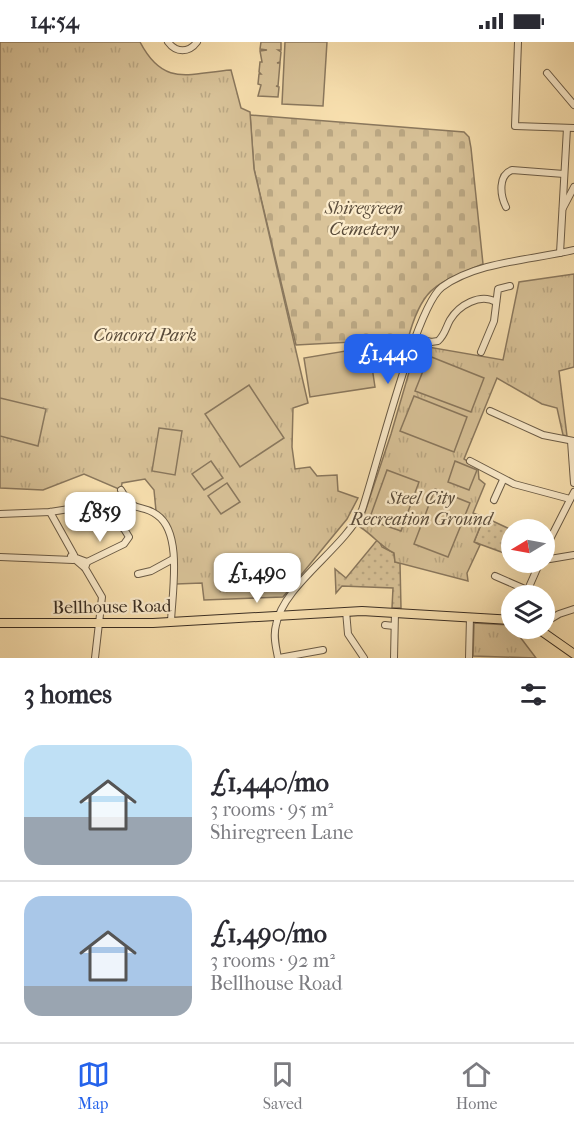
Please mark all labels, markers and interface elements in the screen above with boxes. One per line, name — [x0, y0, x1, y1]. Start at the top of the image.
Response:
text: 14:54 — [30, 8, 79, 34]
park label: Shiregreen Cemetery — [324, 198, 403, 240]
park label: Concord Park — [93, 325, 197, 346]
pin: £1,440 — [339, 334, 437, 385]
text: £1,440 — [358, 342, 418, 365]
park label: Steel City Recreation Ground — [349, 488, 495, 530]
pin: £859 — [64, 492, 136, 543]
text: £859 — [79, 500, 121, 523]
north arrow — [501, 519, 555, 573]
map controls — [501, 519, 555, 639]
pin: £1,490 — [208, 553, 306, 604]
text: £1,490 — [228, 561, 286, 584]
button: layers — [501, 585, 555, 639]
street label: Bellhouse Road — [52, 595, 172, 619]
icon: filters — [517, 678, 550, 711]
text: 3 homes — [24, 679, 112, 710]
text: £1,440/mo — [210, 767, 329, 798]
icon: home — [72, 769, 144, 841]
text: 3 rooms · 95 m² — [210, 798, 333, 821]
text: Shiregreen Lane — [210, 821, 353, 844]
text: £1,490/mo — [210, 918, 327, 949]
icon: home — [72, 920, 144, 992]
text: 3 rooms · 92 m² — [210, 949, 335, 972]
text: Bellhouse Road — [210, 972, 342, 995]
tab: Map — [77, 1058, 110, 1113]
tab: Saved — [263, 1058, 303, 1113]
tab: Home — [456, 1058, 497, 1113]

